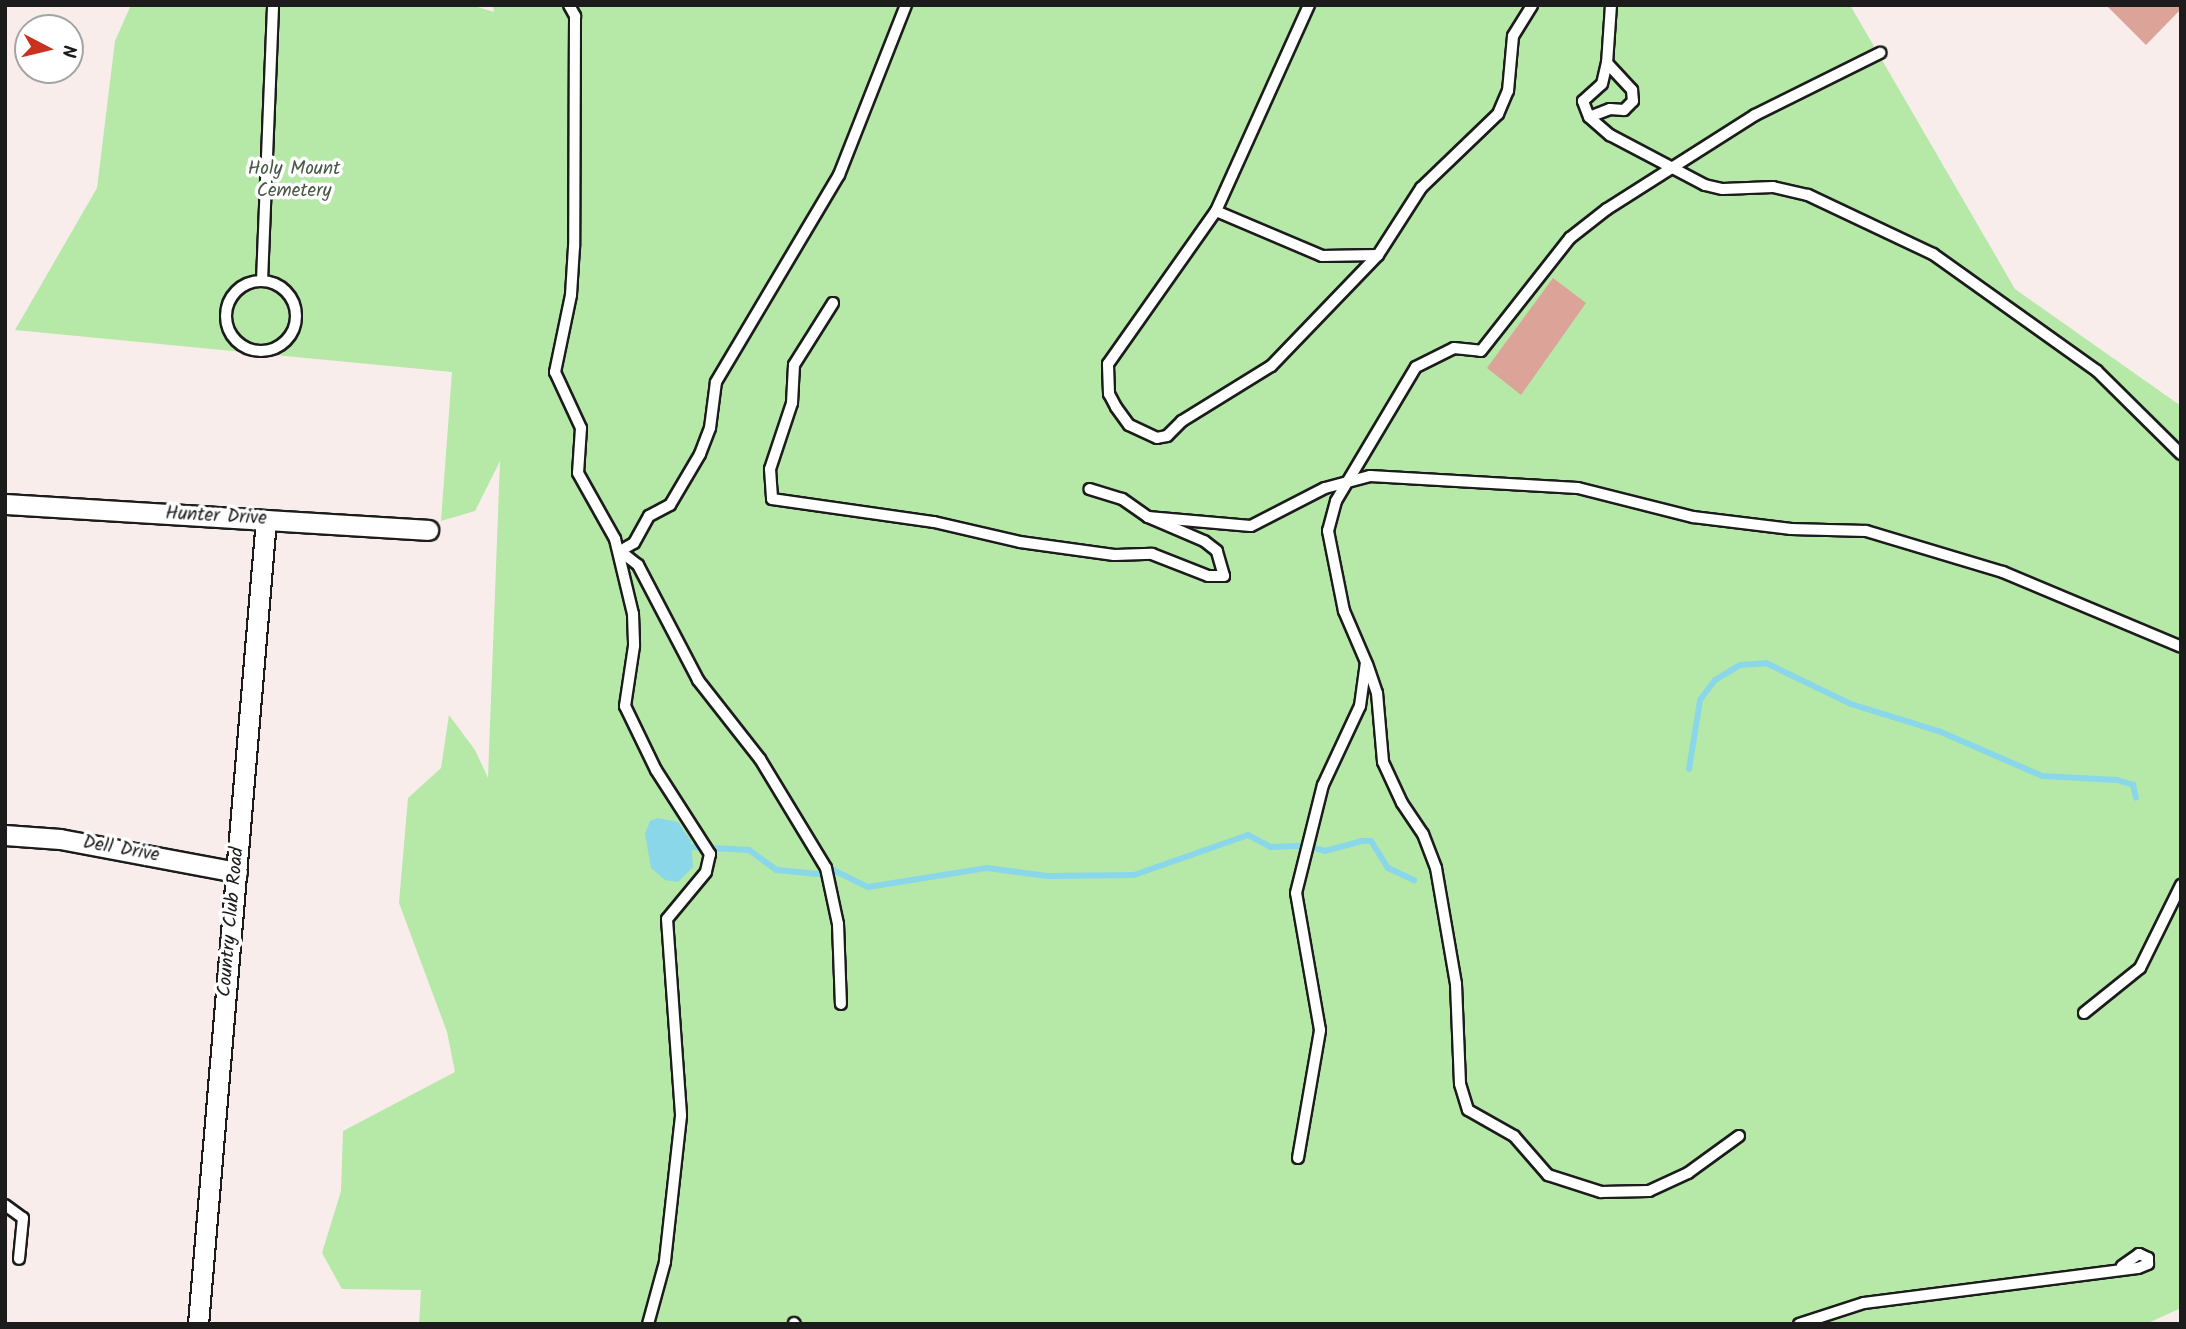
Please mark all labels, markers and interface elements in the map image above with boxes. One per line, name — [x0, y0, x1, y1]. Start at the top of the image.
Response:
north arrow — [14, 14, 84, 84]
text: N — [52, 44, 83, 59]
park label: Holy Mount Cemetery — [248, 159, 340, 203]
street label: Hunter Drive — [165, 503, 267, 531]
street label: Dell Drive — [81, 832, 161, 868]
street label: Country Club Road — [214, 846, 250, 998]

